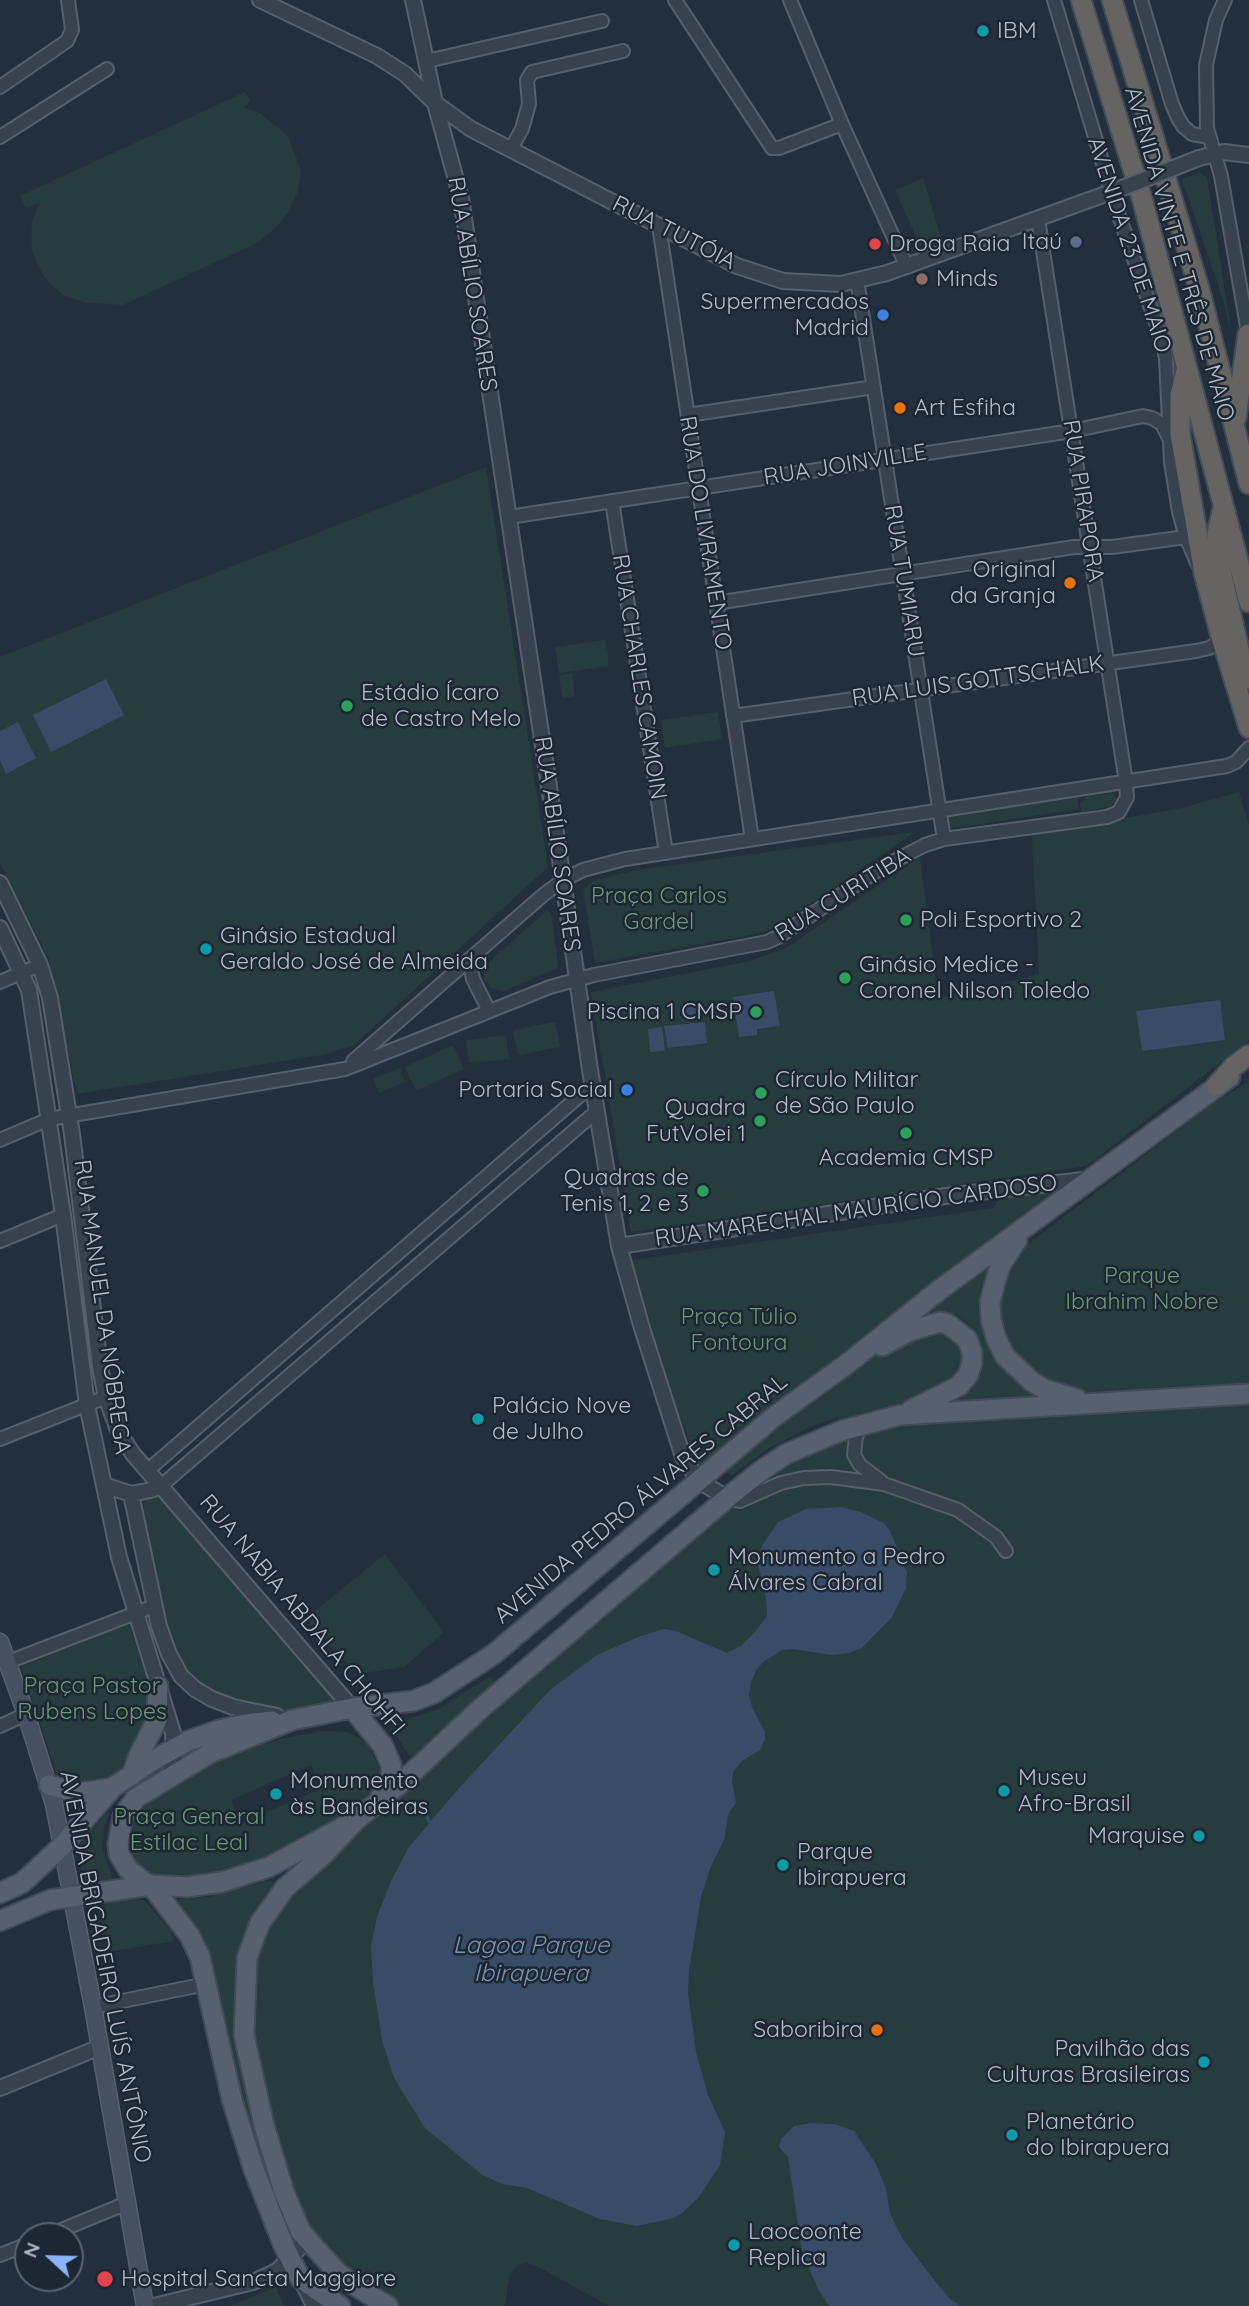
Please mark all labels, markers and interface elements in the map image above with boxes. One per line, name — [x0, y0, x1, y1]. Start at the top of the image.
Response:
place label: IBM — [997, 17, 1037, 45]
marker: IBM — [975, 23, 991, 39]
street label: AVENIDA VINTE E TRÊS DE MAIO — [1118, 84, 1240, 424]
street label: AVENIDA 23 DE MAIO — [1081, 134, 1177, 356]
street label: RUA ABÍLIO SOARES — [441, 175, 503, 393]
street label: RUA TUTÓIA — [608, 190, 740, 276]
place label: Itaú — [1022, 228, 1062, 256]
place label: Droga Raia — [889, 230, 1011, 258]
marker: Itaú — [1068, 234, 1084, 250]
marker: Droga Raia — [867, 236, 883, 252]
place label: Minds — [936, 265, 998, 293]
marker: Minds — [914, 271, 930, 287]
place label: Supermercados Madrid — [700, 288, 869, 342]
marker: Supermercados Madrid — [875, 307, 891, 323]
place label: Art Esfiha — [914, 394, 1016, 422]
marker: Art Esfiha — [892, 400, 908, 416]
street label: RUA DO LIVRAMENTO — [673, 414, 737, 652]
street label: RUA PIRAPORA — [1057, 418, 1109, 584]
street label: RUA JOINVILLE — [762, 439, 928, 491]
street label: RUA TUMIARU — [878, 503, 930, 659]
street label: RUA CHARLES CAMOIN — [606, 552, 672, 802]
place label: Original da Granja — [950, 556, 1056, 610]
marker: Original da Granja — [1062, 575, 1078, 591]
street label: RUA LUIS GOTTSCHALK — [850, 650, 1106, 712]
place label: Estádio Ícaro de Castro Melo — [361, 679, 521, 733]
marker: Estádio Ícaro de Castro Melo — [339, 698, 355, 714]
street label: RUA ABÍLIO SOARES — [528, 735, 586, 953]
street label: RUA CURITIBA — [770, 842, 916, 948]
park label: Praça Carlos Gardel — [591, 882, 727, 936]
place label: Poli Esportivo 2 — [920, 906, 1082, 934]
marker: Poli Esportivo 2 — [898, 912, 914, 928]
place label: Ginásio Estadual Geraldo José de Almeida — [220, 922, 488, 976]
marker: Ginásio Estadual Geraldo José de Almeida — [198, 941, 214, 957]
place label: Ginásio Medice - Coronel Nilson Toledo — [859, 951, 1090, 1005]
marker: Ginásio Medice - Coronel Nilson Toledo — [837, 970, 853, 986]
place label: Piscina 1 CMSP — [587, 998, 742, 1026]
marker: Piscina 1 CMSP — [748, 1004, 764, 1020]
place label: Círculo Militar de São Paulo — [775, 1066, 918, 1120]
place label: Portaria Social — [458, 1076, 613, 1104]
marker: Portaria Social — [619, 1082, 635, 1098]
marker: Círculo Militar de São Paulo — [753, 1085, 769, 1101]
place label: Quadra FutVolei 1 — [646, 1094, 746, 1148]
marker: Quadra FutVolei 1 — [752, 1113, 768, 1129]
marker: Academia CMSP — [898, 1125, 914, 1141]
place label: Academia CMSP — [819, 1144, 993, 1172]
street label: RUA MANUEL DA NÓBREGA — [68, 1158, 136, 1456]
place label: Quadras de Tenis 1, 2 e 3 — [560, 1164, 689, 1218]
street label: RUA MARECHAL MAURÍCIO CARDOSO — [653, 1169, 1059, 1253]
marker: Quadras de Tenis 1, 2 e 3 — [695, 1183, 711, 1199]
park label: Parque Ibrahim Nobre — [1065, 1262, 1219, 1316]
park label: Praça Túlio Fontoura — [681, 1303, 797, 1357]
street label: AVENIDA PEDRO ÁLVARES CABRAL — [489, 1368, 793, 1630]
place label: Palácio Nove de Julho — [492, 1392, 631, 1446]
marker: Palácio Nove de Julho — [470, 1411, 486, 1427]
street label: RUA NABIA ABDALA CHOHFI — [193, 1489, 411, 1741]
place label: Monumento a Pedro Álvares Cabral — [728, 1543, 945, 1597]
marker: Monumento a Pedro Álvares Cabral — [706, 1562, 722, 1578]
park label: Praça Pastor Rubens Lopes — [17, 1672, 167, 1726]
place label: Museu Afro-Brasil — [1018, 1764, 1131, 1818]
place label: Monumento às Bandeiras — [290, 1767, 428, 1821]
street label: AVENIDA BRIGADEIRO LUÍS ANTÔNIO — [53, 1769, 157, 2165]
marker: Museu Afro-Brasil — [996, 1783, 1012, 1799]
marker: Monumento às Bandeiras — [268, 1786, 284, 1802]
park label: Praça General Estilac Leal — [113, 1803, 265, 1857]
place label: Marquise — [1088, 1822, 1185, 1850]
marker: Marquise — [1191, 1828, 1207, 1844]
place label: Parque Ibirapuera — [797, 1838, 907, 1892]
marker: Parque Ibirapuera — [775, 1857, 791, 1873]
water label: Lagoa Parque Ibirapuera — [453, 1932, 609, 1988]
place label: Saboribira — [753, 2016, 863, 2044]
marker: Saboribira — [869, 2022, 885, 2038]
place label: Pavilhão das Culturas Brasileiras — [987, 2035, 1190, 2089]
marker: Pavilhão das Culturas Brasileiras — [1196, 2054, 1212, 2070]
place label: Planetário do Ibirapuera — [1026, 2108, 1170, 2162]
marker: Planetário do Ibirapuera — [1004, 2127, 1020, 2143]
place label: Laocoonte Replica — [748, 2218, 862, 2272]
north arrow — [14, 2222, 84, 2292]
marker: Laocoonte Replica — [726, 2237, 742, 2253]
text: N — [18, 2239, 45, 2261]
place label: Hospital Sancta Maggiore — [121, 2265, 396, 2293]
marker: Hospital Sancta Maggiore — [95, 2269, 115, 2289]

